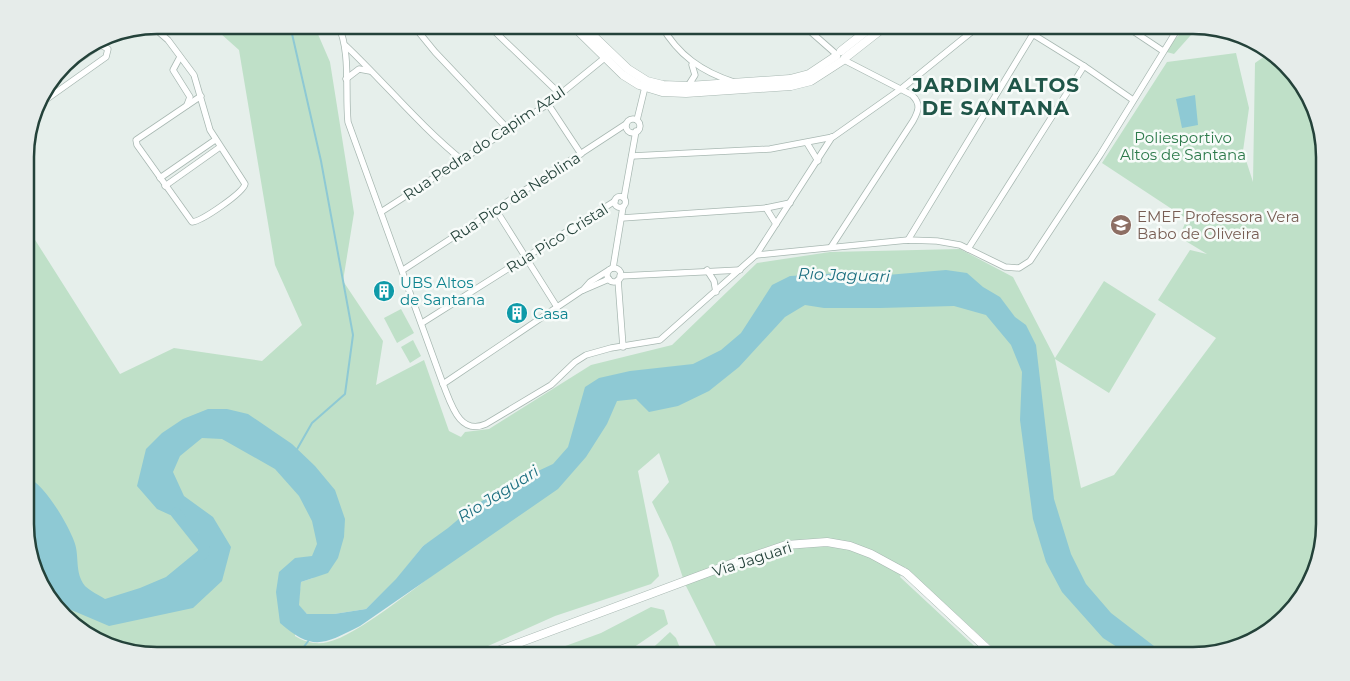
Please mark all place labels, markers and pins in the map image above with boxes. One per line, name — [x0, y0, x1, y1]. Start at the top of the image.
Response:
place label: EMEF Professora Vera Babo de Oliveira — [1137, 207, 1300, 243]
school or university icon: EMEF Professora Vera Babo de Oliveira — [1109, 213, 1133, 237]
place label: UBS Altos de Santana — [400, 273, 485, 309]
building icon: UBS Altos de Santana — [372, 279, 396, 303]
building icon: Casa — [505, 301, 529, 325]
place label: Casa — [533, 304, 569, 323]

